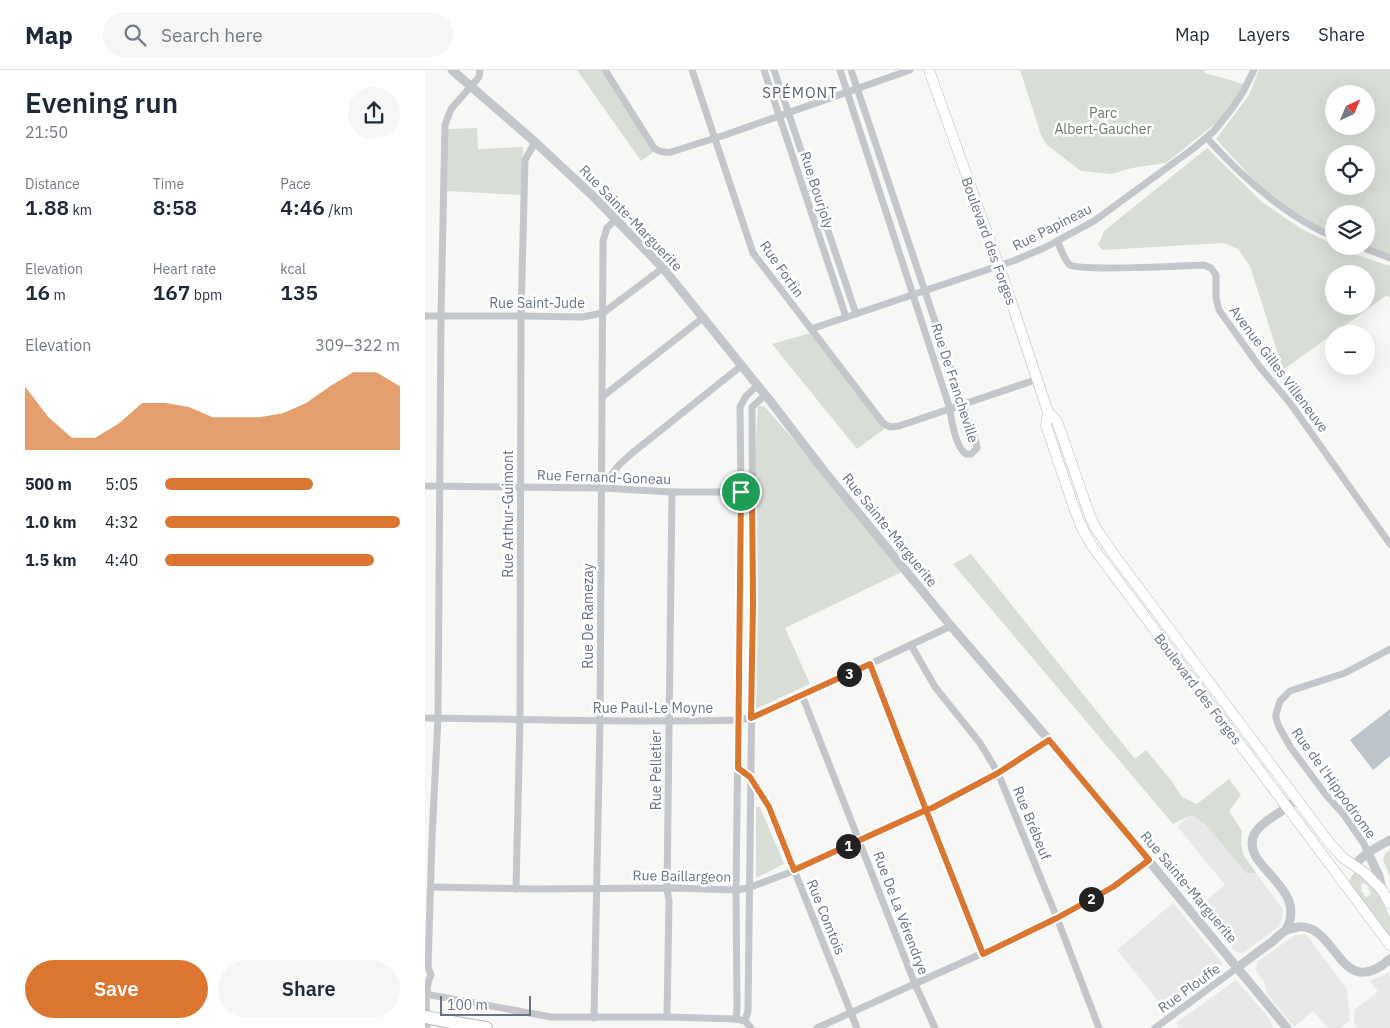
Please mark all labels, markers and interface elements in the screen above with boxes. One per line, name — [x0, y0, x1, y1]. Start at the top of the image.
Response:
search box — [103, 12, 453, 57]
text: Map — [25, 19, 73, 51]
icon: search — [121, 21, 149, 49]
text: Search here — [161, 23, 263, 47]
text: Map — [1175, 23, 1210, 46]
text: Layers — [1238, 23, 1290, 46]
text: Share — [1318, 23, 1365, 46]
district label: SPÉMONT — [762, 83, 838, 102]
text: Evening run — [25, 84, 178, 121]
north arrow — [1325, 85, 1375, 135]
map controls — [1325, 85, 1375, 375]
button: share — [348, 87, 400, 139]
park label: Parc Albert-Gaucher — [1054, 104, 1152, 138]
text: 21:50 — [25, 122, 68, 142]
button: locate — [1325, 145, 1375, 195]
street label: Rue Bourjoly — [796, 149, 838, 231]
street label: Rue Sainte-Marguerite — [576, 161, 687, 275]
text: Distance — [25, 175, 80, 193]
text: Time — [153, 175, 184, 193]
text: Pace — [280, 175, 311, 193]
street label: Boulevard des Forges — [957, 175, 1021, 308]
text: 1.88 — [25, 193, 69, 221]
text: 8:58 — [153, 193, 197, 221]
text: 4:46 — [280, 193, 325, 221]
street label: Rue Papineau — [1009, 199, 1095, 255]
text: km — [69, 201, 92, 219]
text: /km — [325, 201, 353, 219]
button: layers — [1325, 205, 1375, 255]
street label: Rue Fortin — [756, 237, 808, 301]
text: Elevation — [25, 260, 83, 278]
text: Heart rate — [153, 260, 216, 278]
text: kcal — [280, 260, 306, 278]
button: + — [1325, 265, 1375, 315]
text: 16 — [25, 278, 50, 306]
text: 167 — [153, 278, 190, 306]
text: 135 — [280, 278, 318, 306]
text: m — [50, 286, 66, 304]
text: bpm — [190, 286, 222, 304]
street label: Rue Saint-Jude — [489, 294, 585, 312]
street label: Avenue Gilles Villeneuve — [1225, 302, 1333, 436]
street label: Rue De Francheville — [927, 321, 983, 445]
button: − — [1325, 325, 1375, 375]
text: Elevation — [25, 335, 91, 355]
text: 309–322 m — [315, 335, 400, 355]
street label: Rue Arthur-Guimont — [499, 450, 517, 578]
street label: Rue Fernand-Goneau — [537, 466, 671, 488]
street label: Rue Sainte-Marguerite — [839, 470, 942, 591]
pin — [720, 471, 762, 513]
text: 500 m — [25, 474, 72, 494]
text: 5:05 — [105, 474, 138, 494]
icon: arrive — [727, 478, 755, 506]
text: 1.0 km — [25, 512, 76, 532]
text: 4:32 — [105, 512, 138, 532]
text: 1.5 km — [25, 550, 76, 570]
text: 4:40 — [105, 550, 138, 570]
street label: Rue De Ramezay — [579, 563, 597, 669]
street label: Boulevard des Forges — [1150, 630, 1246, 748]
pin: 3 — [837, 662, 861, 686]
text: 3 — [845, 665, 854, 683]
street label: Rue Paul-Le Moyne — [593, 699, 714, 717]
street label: Rue de l'Hippodrome — [1288, 724, 1380, 842]
street label: Rue Pelletier — [647, 730, 665, 810]
street label: Rue Brébeuf — [1009, 783, 1055, 863]
street label: Rue Sainte-Marguerite — [1137, 827, 1241, 947]
pin: 1 — [835, 834, 861, 858]
text: 1 — [844, 837, 853, 855]
street label: Rue De La Vérendrye — [869, 849, 933, 977]
street label: Rue Baillargeon — [633, 866, 731, 886]
street label: Rue Comtois — [803, 877, 849, 957]
pin: 2 — [1079, 886, 1103, 912]
text: 2 — [1087, 890, 1096, 908]
street label: Rue Plouffe — [1154, 959, 1224, 1017]
button: Save — [25, 960, 208, 1018]
button: Share — [218, 960, 400, 1018]
scale bar — [440, 993, 531, 1016]
text: 100 m — [447, 996, 488, 1014]

